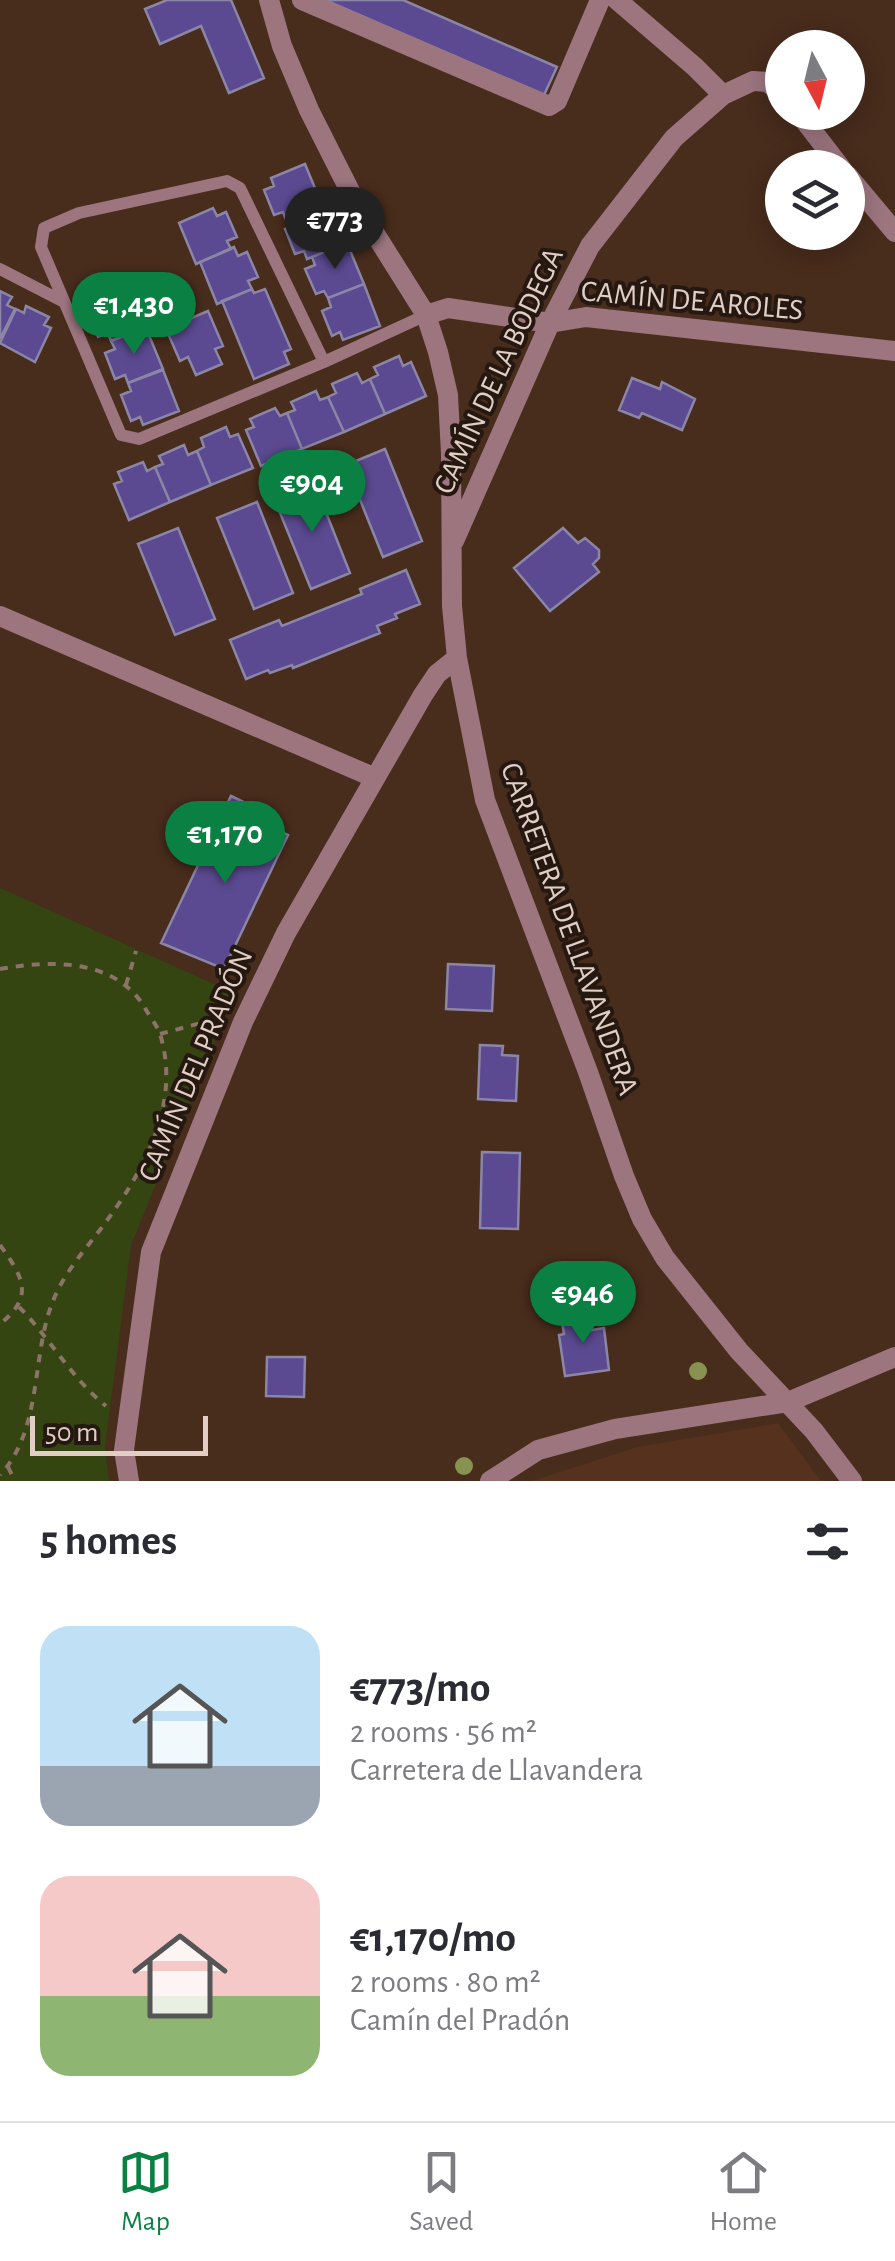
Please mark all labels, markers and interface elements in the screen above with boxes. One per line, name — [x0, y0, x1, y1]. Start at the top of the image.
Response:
north arrow — [765, 30, 865, 130]
map controls — [765, 30, 865, 250]
button: layers — [765, 150, 865, 250]
pin: €773 — [276, 187, 394, 272]
text: €773 — [307, 203, 363, 235]
street label: CAMÍN DE LA BODEGA — [427, 243, 569, 499]
pin: €1,430 — [53, 272, 215, 357]
street label: CAMÍN DE AROLES — [580, 274, 804, 326]
text: €1,430 — [94, 288, 174, 320]
pin: €904 — [253, 450, 371, 535]
text: €904 — [280, 466, 344, 498]
street label: CARRETERA DE LLAVANDERA — [495, 759, 643, 1099]
pin: €1,170 — [144, 801, 306, 886]
text: €1,170 — [187, 817, 263, 849]
street label: CAMÍN DEL PRADÓN — [132, 943, 259, 1186]
pin: €946 — [524, 1261, 642, 1346]
text: €946 — [552, 1277, 614, 1309]
scale bar — [30, 1411, 208, 1456]
text: 50 m — [45, 1419, 99, 1447]
icon: filters — [800, 1514, 855, 1569]
text: 5 homes — [40, 1520, 177, 1562]
icon: home — [120, 1666, 240, 1786]
text: €773/mo — [350, 1667, 491, 1709]
text: 2 rooms · 56 m² — [350, 1716, 537, 1748]
text: Carretera de Llavandera — [350, 1754, 643, 1786]
icon: home — [120, 1916, 240, 2036]
text: €1,170/mo — [350, 1917, 516, 1959]
text: 2 rooms · 80 m² — [350, 1966, 541, 1998]
text: Camín del Pradón — [350, 2004, 570, 2036]
tab: Map — [118, 2145, 173, 2239]
tab: Saved — [409, 2145, 473, 2239]
tab: Home — [710, 2145, 777, 2239]

